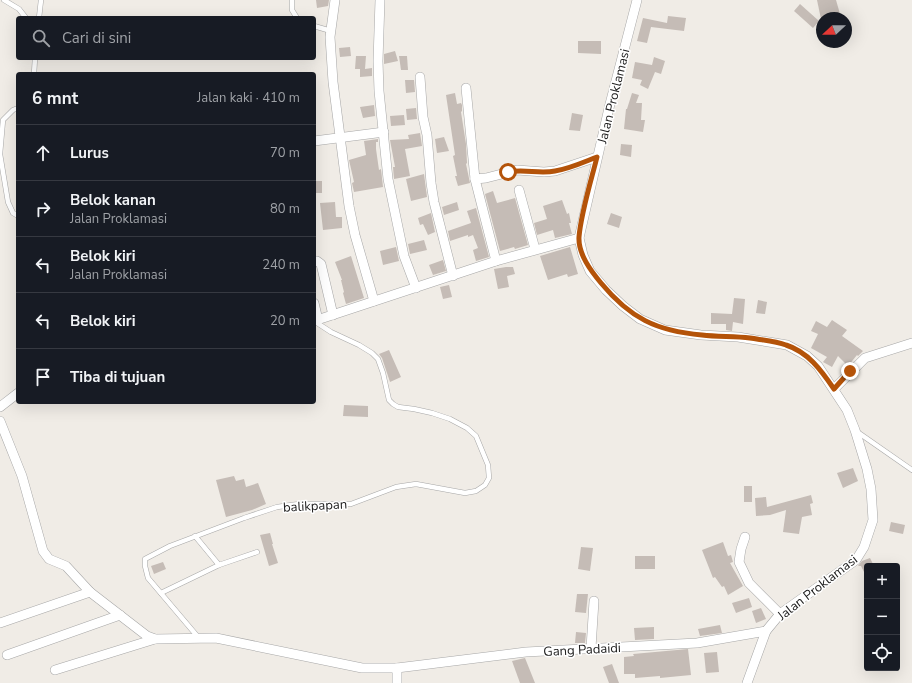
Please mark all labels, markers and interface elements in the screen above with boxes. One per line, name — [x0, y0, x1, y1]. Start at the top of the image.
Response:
north arrow — [816, 12, 852, 48]
search box — [16, 16, 316, 60]
icon: search — [30, 27, 52, 49]
text: Cari di sini — [62, 28, 131, 48]
street label: Jalan Proklamasi — [593, 47, 634, 146]
text: 6 mnt — [32, 87, 78, 110]
text: Jalan kaki · 410 m — [197, 89, 300, 107]
icon: ahead — [32, 142, 54, 164]
text: Lurus — [70, 143, 109, 163]
text: 70 m — [270, 144, 300, 162]
route start — [499, 163, 517, 181]
text: Belok kanan — [70, 190, 156, 210]
icon: right — [32, 198, 54, 220]
text: 80 m — [270, 200, 300, 218]
text: Jalan Proklamasi — [70, 210, 167, 228]
text: Belok kiri — [70, 246, 135, 266]
icon: left — [32, 254, 54, 276]
text: 240 m — [262, 256, 300, 274]
text: Jalan Proklamasi — [70, 266, 167, 284]
icon: left — [32, 310, 54, 332]
text: Belok kiri — [70, 311, 135, 331]
text: 20 m — [270, 312, 300, 330]
route end — [841, 362, 859, 380]
icon: arrive — [32, 366, 54, 388]
text: Tiba di tujuan — [70, 367, 165, 387]
street label: balikpapan — [283, 495, 348, 517]
street label: Jalan Proklamasi — [773, 551, 861, 625]
map controls — [864, 563, 900, 671]
button: + — [864, 563, 900, 599]
button: − — [864, 599, 900, 635]
button: locate — [864, 635, 900, 671]
street label: Gang Padaidi — [543, 639, 621, 661]

